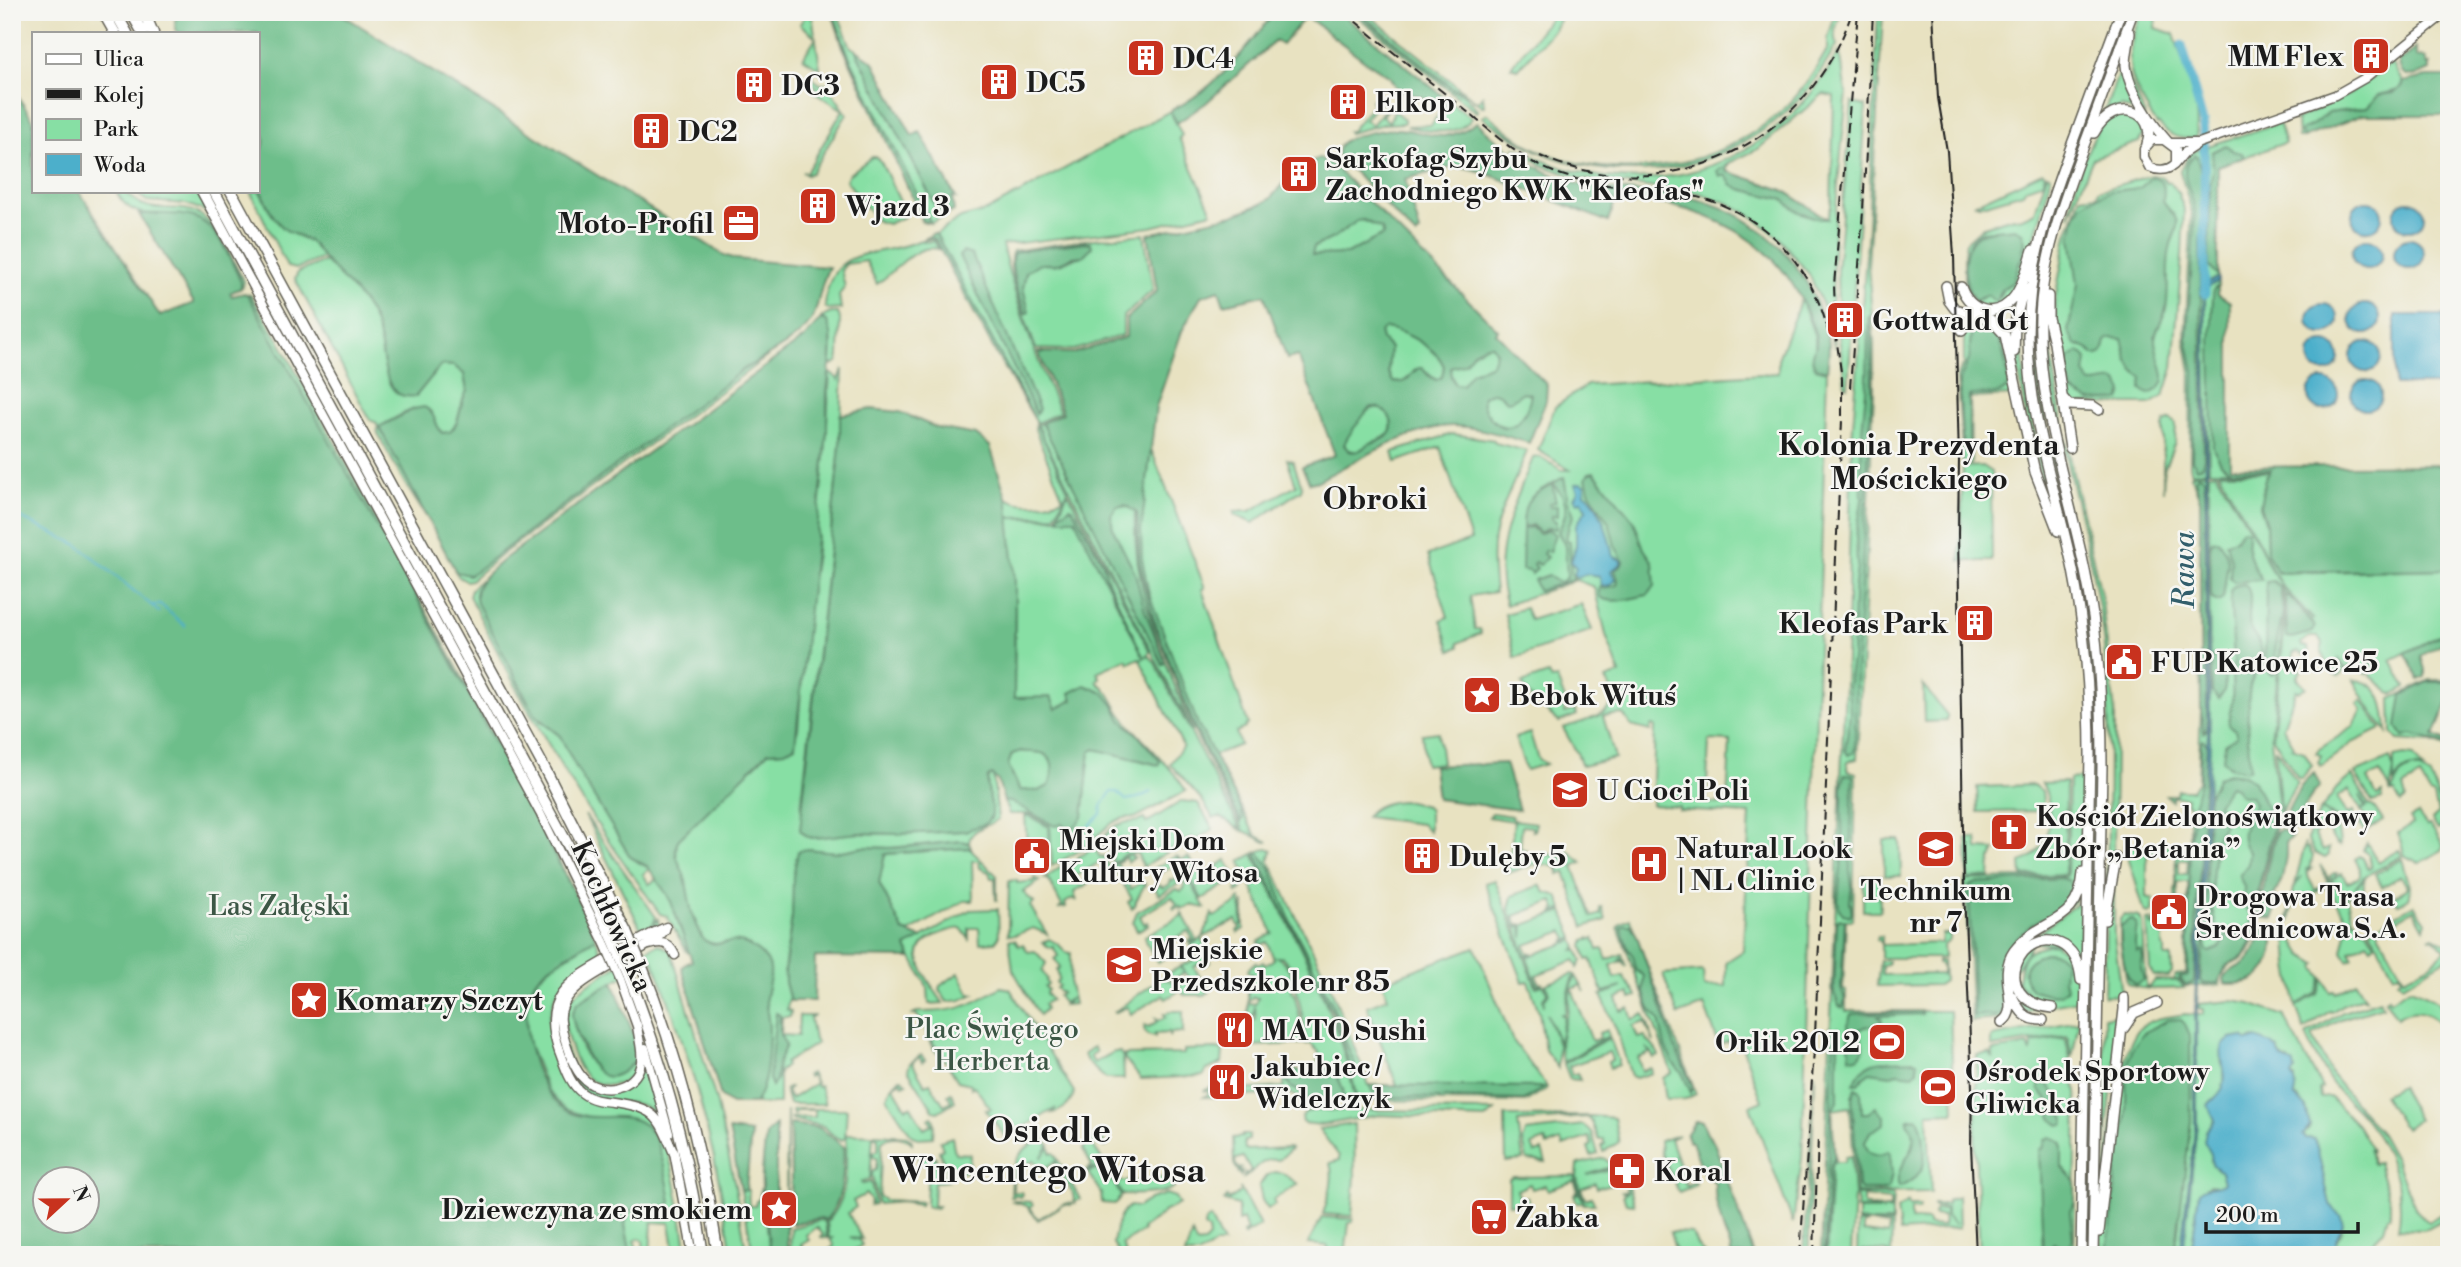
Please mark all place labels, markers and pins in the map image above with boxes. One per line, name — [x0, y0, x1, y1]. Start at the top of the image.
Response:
building icon: MM Flex — [2350, 35, 2392, 77]
building icon: DC4 — [1125, 37, 1167, 79]
place label: MM Flex — [2228, 40, 2345, 75]
place label: DC4 — [1173, 42, 1234, 77]
building icon: DC5 — [978, 61, 1020, 103]
building icon: DC3 — [733, 64, 775, 106]
place label: DC5 — [1026, 66, 1086, 101]
place label: DC3 — [781, 69, 840, 104]
building icon: Elkop — [1327, 81, 1369, 123]
place label: Elkop — [1375, 86, 1455, 121]
building icon: DC2 — [630, 110, 672, 152]
place label: DC2 — [678, 115, 738, 150]
place label: Sarkofag Szybu Zachodniego KWK "Kleofas" — [1326, 142, 1704, 209]
building icon: Sarkofag Szybu Zachodniego KWK "Kleofas" — [1278, 153, 1320, 195]
building icon: Wjazd 3 — [797, 185, 839, 227]
place label: Wjazd 3 — [844, 190, 950, 225]
office icon: Moto-Profil — [720, 202, 762, 244]
place label: Moto-Profil — [558, 207, 714, 242]
building icon: Gottwald Gt — [1824, 299, 1866, 341]
place label: Gottwald Gt — [1872, 304, 2029, 339]
building icon: Kleofas Park — [1954, 602, 1996, 644]
place label: Kleofas Park — [1779, 607, 1949, 642]
public building icon: FUP Katowice 25 — [2103, 641, 2145, 683]
place label: FUP Katowice 25 — [2151, 646, 2378, 681]
place icon: Bebok Wituś — [1461, 674, 1503, 716]
place label: Bebok Wituś — [1509, 679, 1676, 714]
school or university icon: U Cioci Poli — [1549, 769, 1591, 811]
place label: U Cioci Poli — [1597, 774, 1749, 809]
place label: Kościół Zielonoświątkowy Zbór „Betania” — [2036, 800, 2375, 867]
church icon: Kościół Zielonoświątkowy Zbór „Betania” — [1988, 811, 2030, 853]
place label: Miejski Dom Kultury Witosa — [1059, 824, 1260, 891]
school or university icon: Technikum nr 7 — [1915, 828, 1957, 870]
place label: Natural Look | NL Clinic — [1676, 832, 1853, 899]
public building icon: Miejski Dom Kultury Witosa — [1011, 835, 1053, 877]
building icon: Dulęby 5 — [1401, 835, 1443, 877]
place label: Dulęby 5 — [1449, 840, 1566, 875]
hospital icon: Natural Look | NL Clinic — [1628, 843, 1670, 885]
place label: Technikum nr 7 — [1861, 874, 2012, 941]
place label: Drogowa Trasa Średnicowa S.A. — [2196, 880, 2406, 947]
public building icon: Drogowa Trasa Średnicowa S.A. — [2148, 891, 2190, 933]
place label: Miejskie Przedszkole nr 85 — [1151, 933, 1390, 1000]
school or university icon: Miejskie Przedszkole nr 85 — [1103, 944, 1145, 986]
place icon: Komarzy Szczyt — [288, 979, 330, 1021]
place label: Komarzy Szczyt — [336, 984, 544, 1019]
restaurant icon: MATO Sushi — [1214, 1009, 1256, 1051]
place label: MATO Sushi — [1262, 1014, 1426, 1049]
sports icon: Orlik 2012 — [1866, 1021, 1908, 1063]
place label: Orlik 2012 — [1715, 1026, 1860, 1061]
place label: Jakubiec / Widelczyk — [1250, 1050, 1392, 1117]
place label: Ośrodek Sportowy Gliwicka — [1965, 1055, 2211, 1122]
restaurant icon: Jakubiec / Widelczyk — [1206, 1061, 1248, 1103]
sports icon: Ośrodek Sportowy Gliwicka — [1917, 1066, 1959, 1108]
pharmacy icon: Koral — [1606, 1150, 1648, 1192]
place label: Koral — [1654, 1155, 1731, 1190]
place icon: Dziewczyna ze smokiem — [758, 1188, 800, 1230]
place label: Dziewczyna ze smokiem — [441, 1193, 753, 1228]
supermarket icon: Żabka — [1468, 1196, 1510, 1238]
place label: Żabka — [1516, 1199, 1600, 1236]

